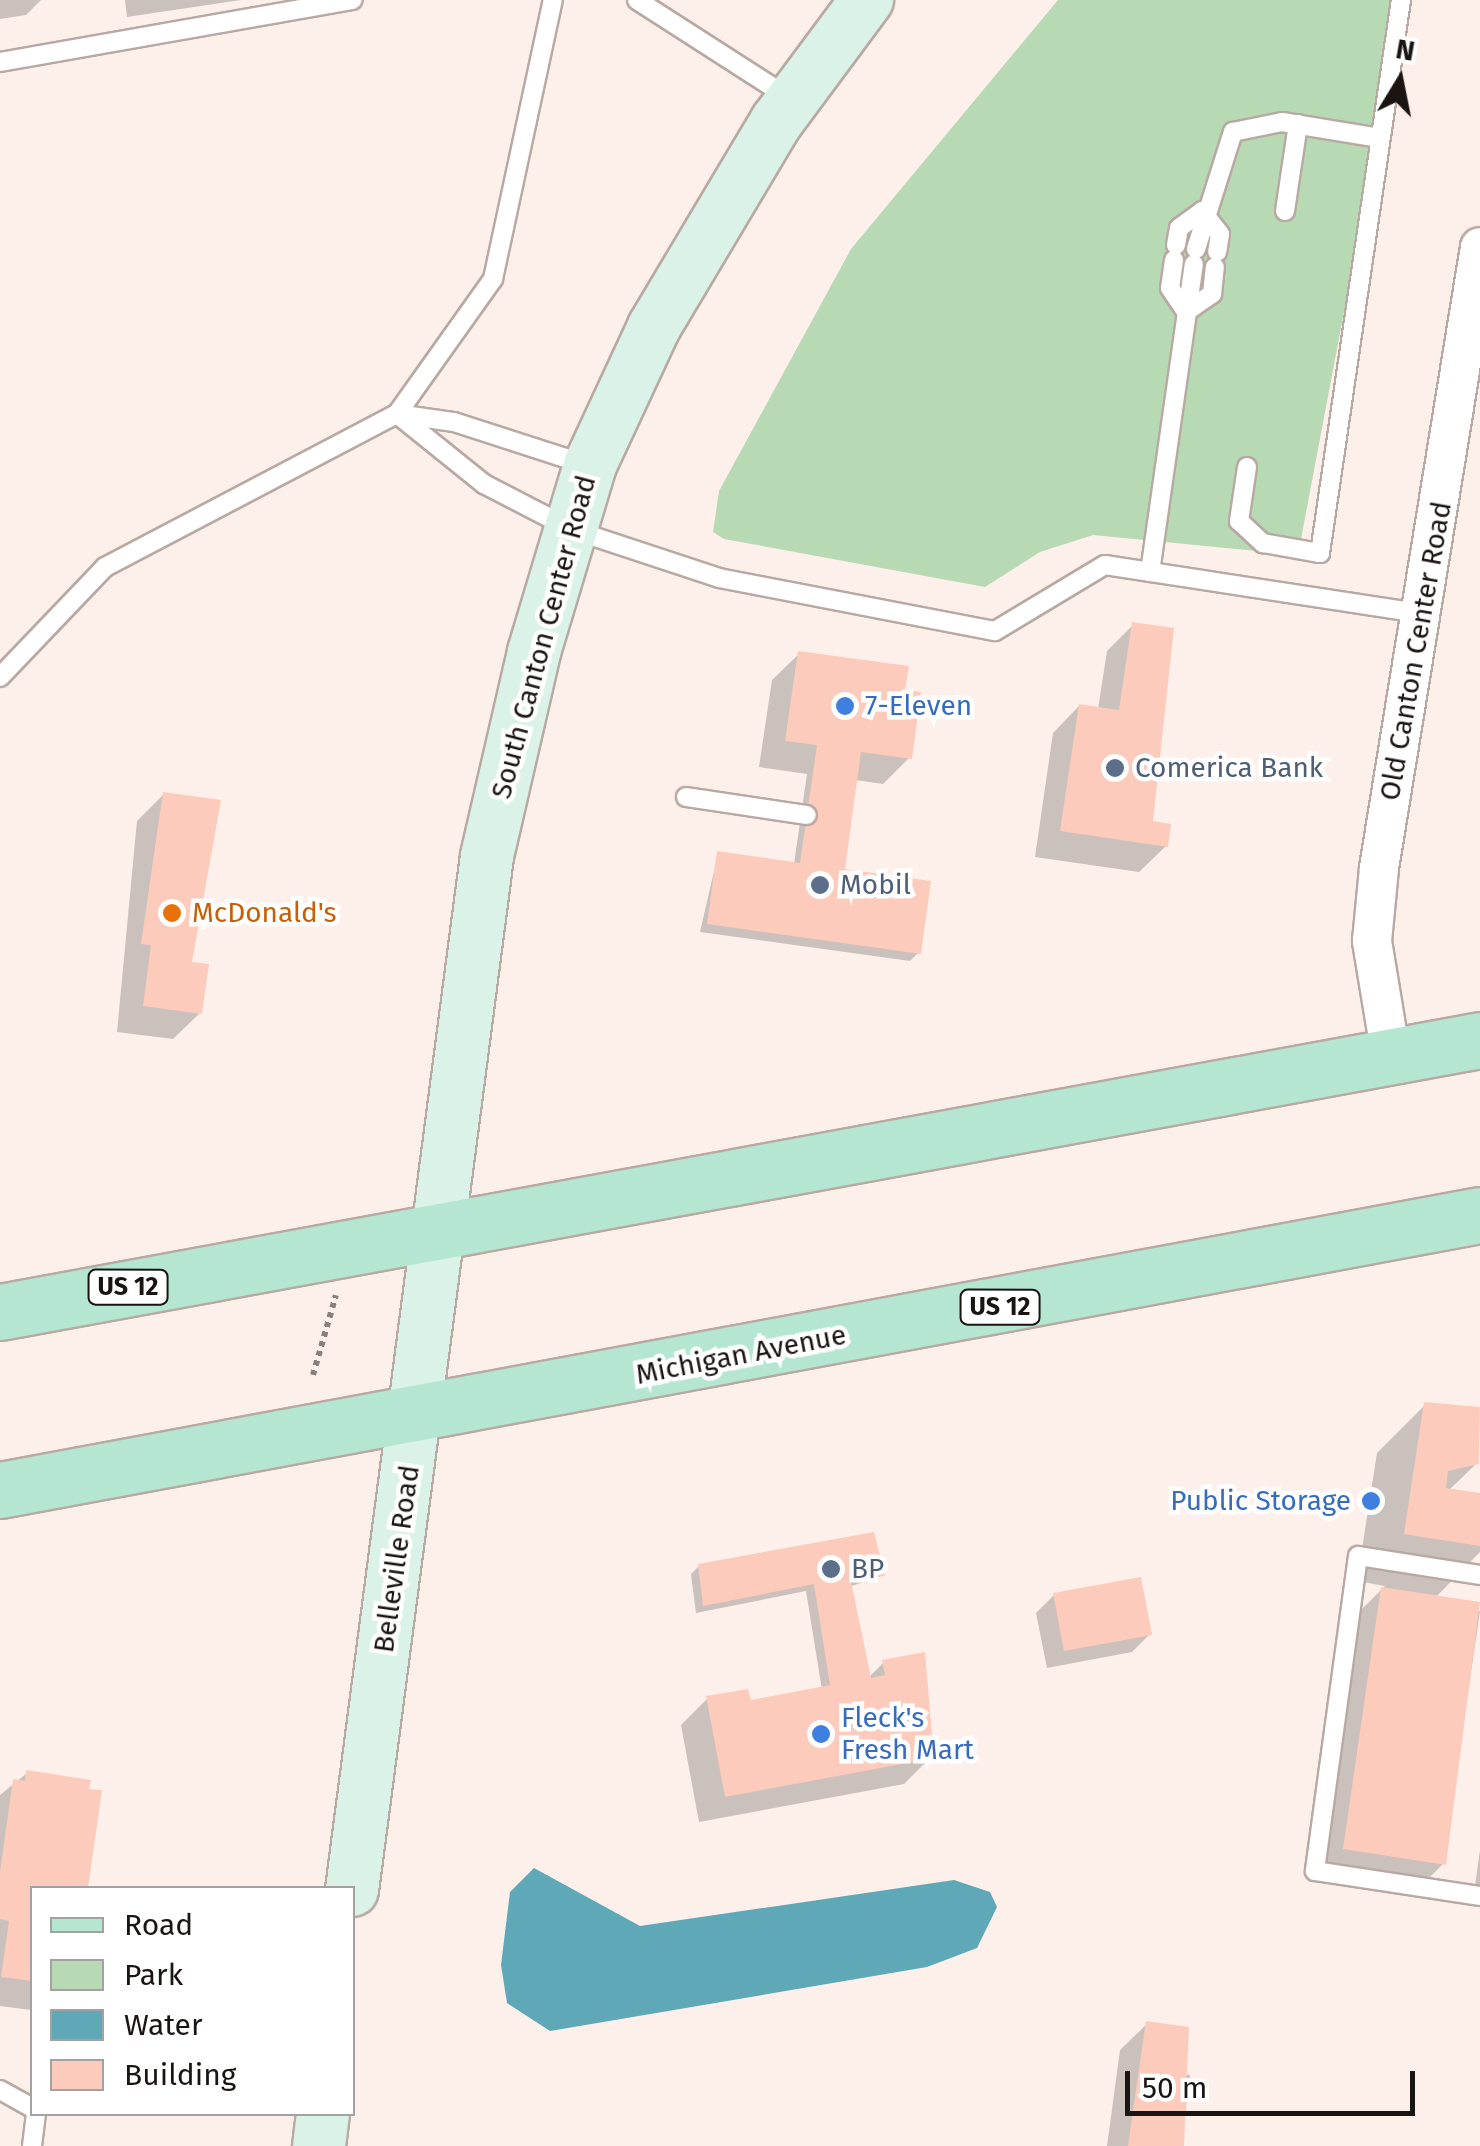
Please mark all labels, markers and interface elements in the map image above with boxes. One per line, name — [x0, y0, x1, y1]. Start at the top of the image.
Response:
north arrow — [1350, 30, 1450, 130]
text: N — [1393, 32, 1417, 68]
street label: South Canton Center Road — [485, 472, 603, 802]
street label: Old Canton Center Road — [1373, 499, 1459, 803]
place label: 7-Eleven — [865, 689, 972, 723]
marker: 7-Eleven — [834, 695, 856, 717]
place label: Comerica Bank — [1135, 751, 1323, 785]
marker: Comerica Bank — [1104, 757, 1126, 779]
place label: Mobil — [840, 868, 911, 902]
marker: Mobil — [809, 874, 831, 896]
place label: McDonald's — [192, 896, 337, 930]
marker: McDonald's — [161, 902, 183, 924]
road number: US 12 — [86, 1267, 170, 1307]
road number: US 12 — [958, 1287, 1042, 1327]
street label: Michigan Avenue — [633, 1318, 849, 1392]
street label: Belleville Road — [367, 1463, 427, 1655]
place label: Public Storage — [1170, 1484, 1351, 1518]
marker: Public Storage — [1360, 1490, 1382, 1512]
place label: BP — [851, 1552, 884, 1586]
marker: BP — [820, 1558, 842, 1580]
place label: Fleck's Fresh Mart — [841, 1701, 974, 1767]
marker: Fleck's Fresh Mart — [810, 1723, 832, 1745]
legend — [30, 1886, 355, 2116]
text: Road — [124, 1907, 193, 1943]
text: Park — [124, 1957, 183, 1993]
text: Water — [124, 2007, 203, 2043]
scale bar — [1130, 2051, 1420, 2113]
text: Building — [124, 2057, 236, 2093]
text: 50 m — [1142, 2070, 1207, 2106]

